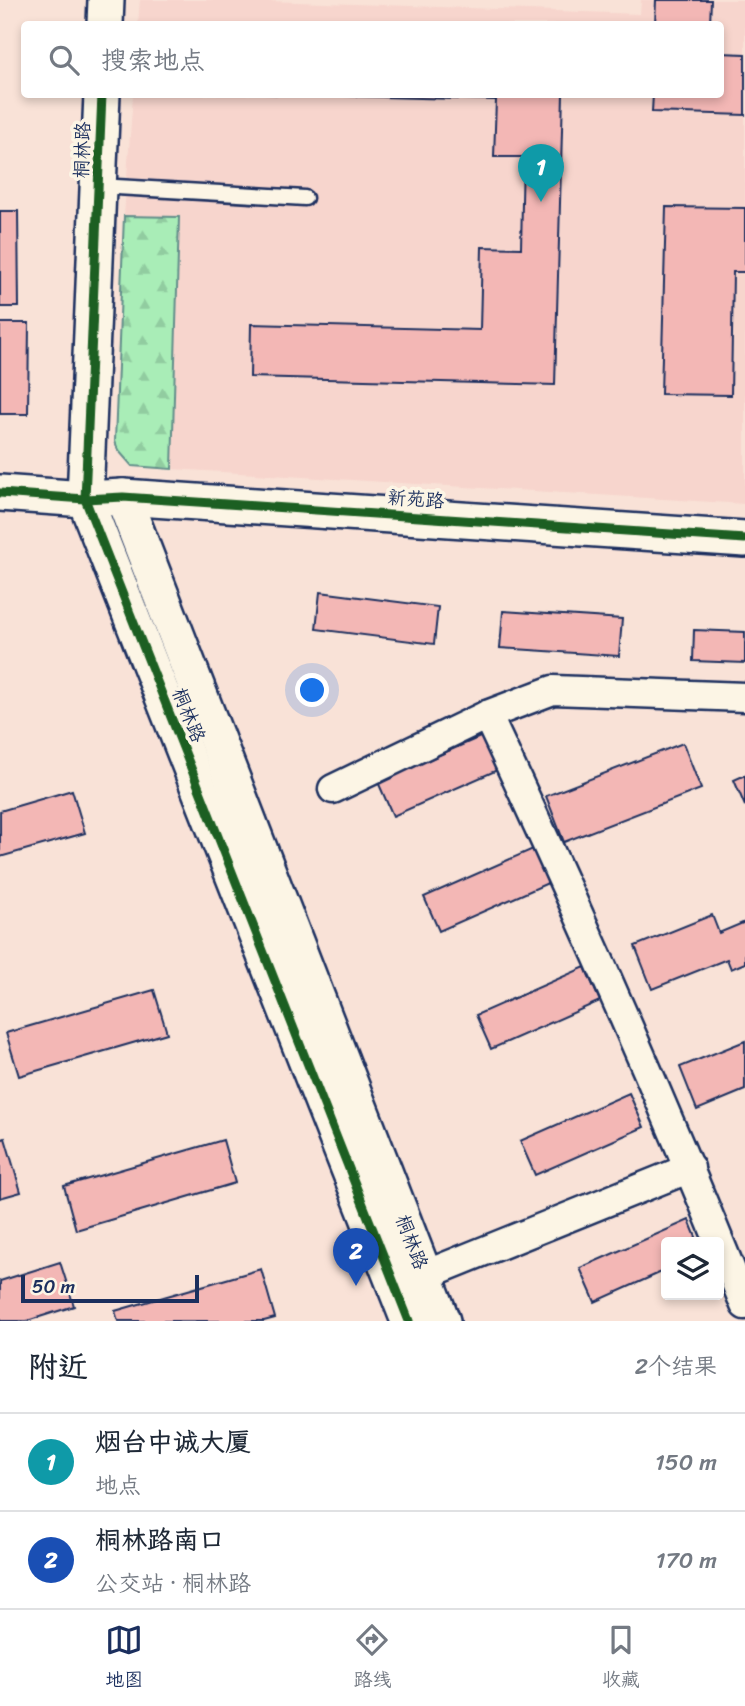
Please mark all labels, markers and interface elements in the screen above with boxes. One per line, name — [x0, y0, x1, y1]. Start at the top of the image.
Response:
search box — [21, 21, 724, 98]
text: 搜索地点 — [101, 37, 205, 83]
icon: search — [45, 41, 83, 79]
street label: 桐林路 — [65, 121, 99, 179]
pin: 1 — [518, 144, 564, 202]
street label: 新苑路 — [386, 481, 446, 517]
your location — [295, 673, 329, 707]
street label: 桐林路 — [163, 682, 215, 748]
street label: 桐林路 — [386, 1209, 438, 1275]
pin: 2 — [333, 1228, 379, 1286]
map controls — [661, 1237, 724, 1300]
button: layers — [661, 1237, 724, 1300]
text: 50 m — [32, 1270, 75, 1303]
scale bar — [21, 1272, 200, 1304]
text: 附近 — [28, 1340, 88, 1394]
text: 2个结果 — [635, 1346, 717, 1387]
text: 烟台中诚大厦 — [95, 1419, 251, 1465]
text: 1 — [46, 1442, 56, 1483]
text: 150 m — [655, 1442, 717, 1483]
text: 地点 — [95, 1465, 141, 1506]
text: 桐林路南口 — [95, 1517, 225, 1563]
text: 2 — [44, 1540, 58, 1581]
text: 170 m — [656, 1540, 717, 1581]
text: 公交站 · 桐林路 — [95, 1563, 251, 1604]
tab: 地图 — [105, 1621, 143, 1696]
tab: 路线 — [353, 1621, 392, 1696]
tab: 收藏 — [602, 1621, 640, 1696]

